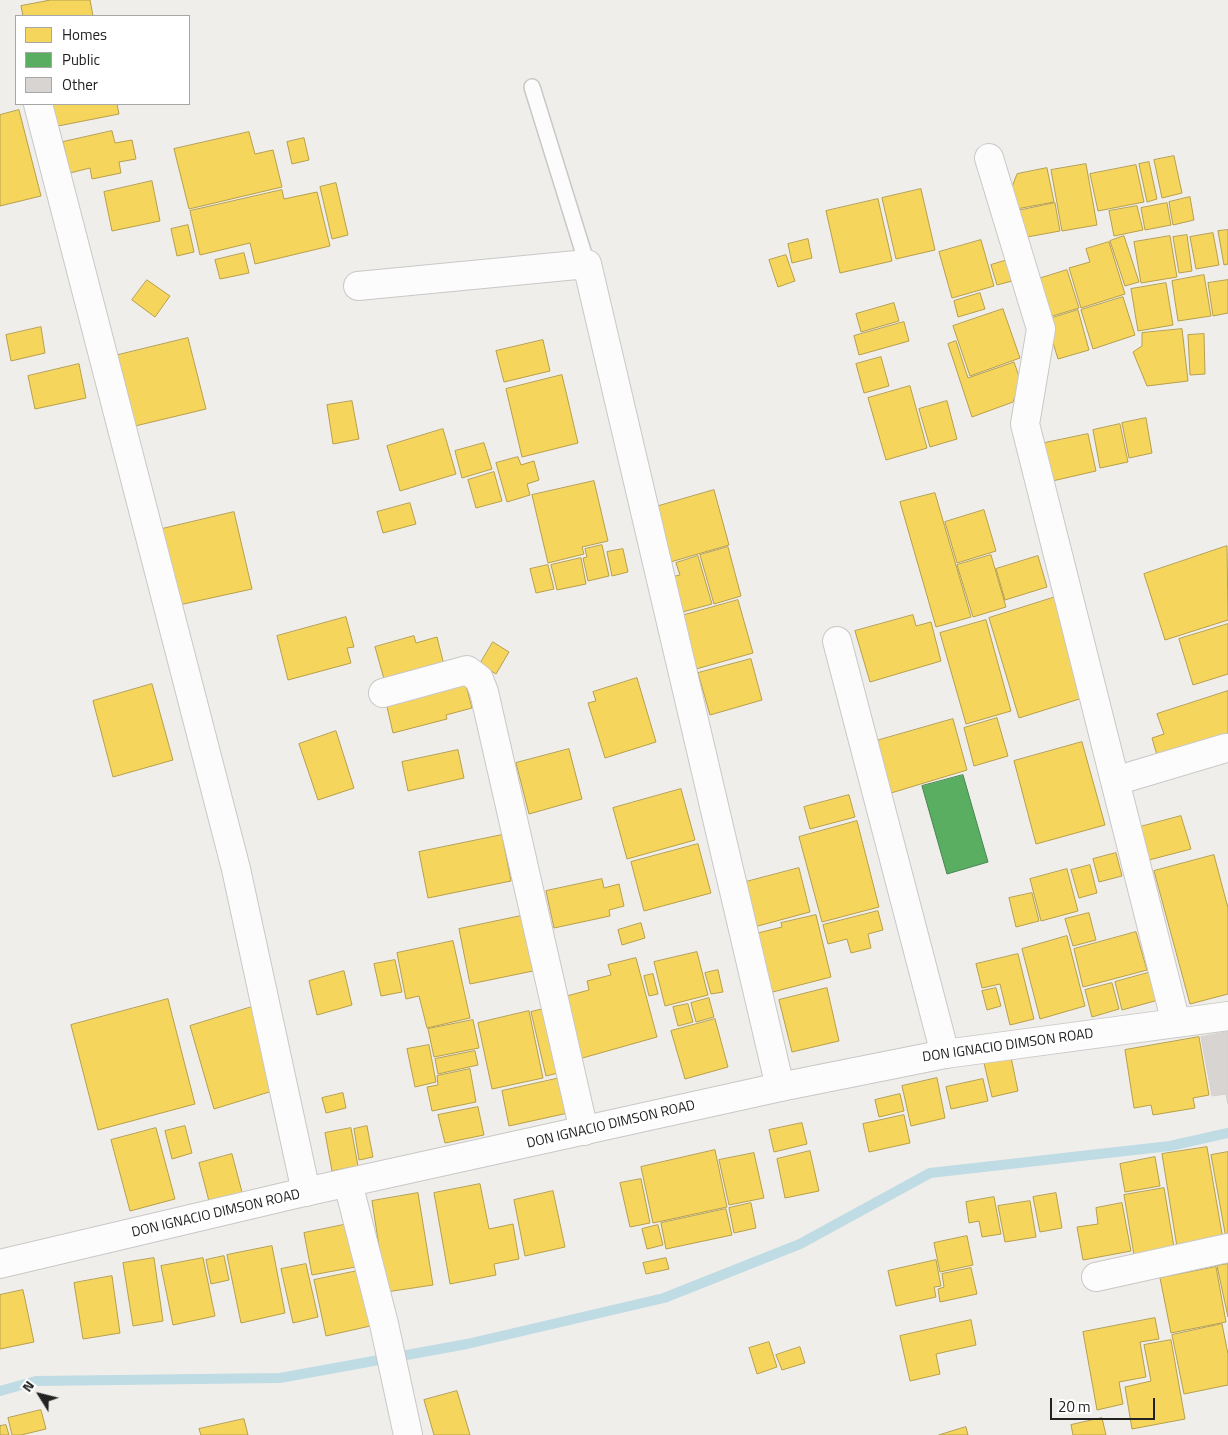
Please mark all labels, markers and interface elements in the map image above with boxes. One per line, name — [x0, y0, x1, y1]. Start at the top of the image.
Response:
legend — [15, 15, 190, 105]
text: Homes — [62, 23, 107, 46]
text: Public — [62, 48, 100, 71]
text: Other — [62, 73, 98, 96]
street label: DON IGNACIO DIMSON ROAD — [921, 1026, 1095, 1066]
street label: DON IGNACIO DIMSON ROAD — [525, 1097, 697, 1153]
street label: DON IGNACIO DIMSON ROAD — [130, 1186, 302, 1242]
north arrow — [15, 1370, 65, 1420]
text: N — [16, 1376, 39, 1396]
scale bar — [1053, 1388, 1158, 1420]
text: 20 m — [1058, 1395, 1091, 1418]

